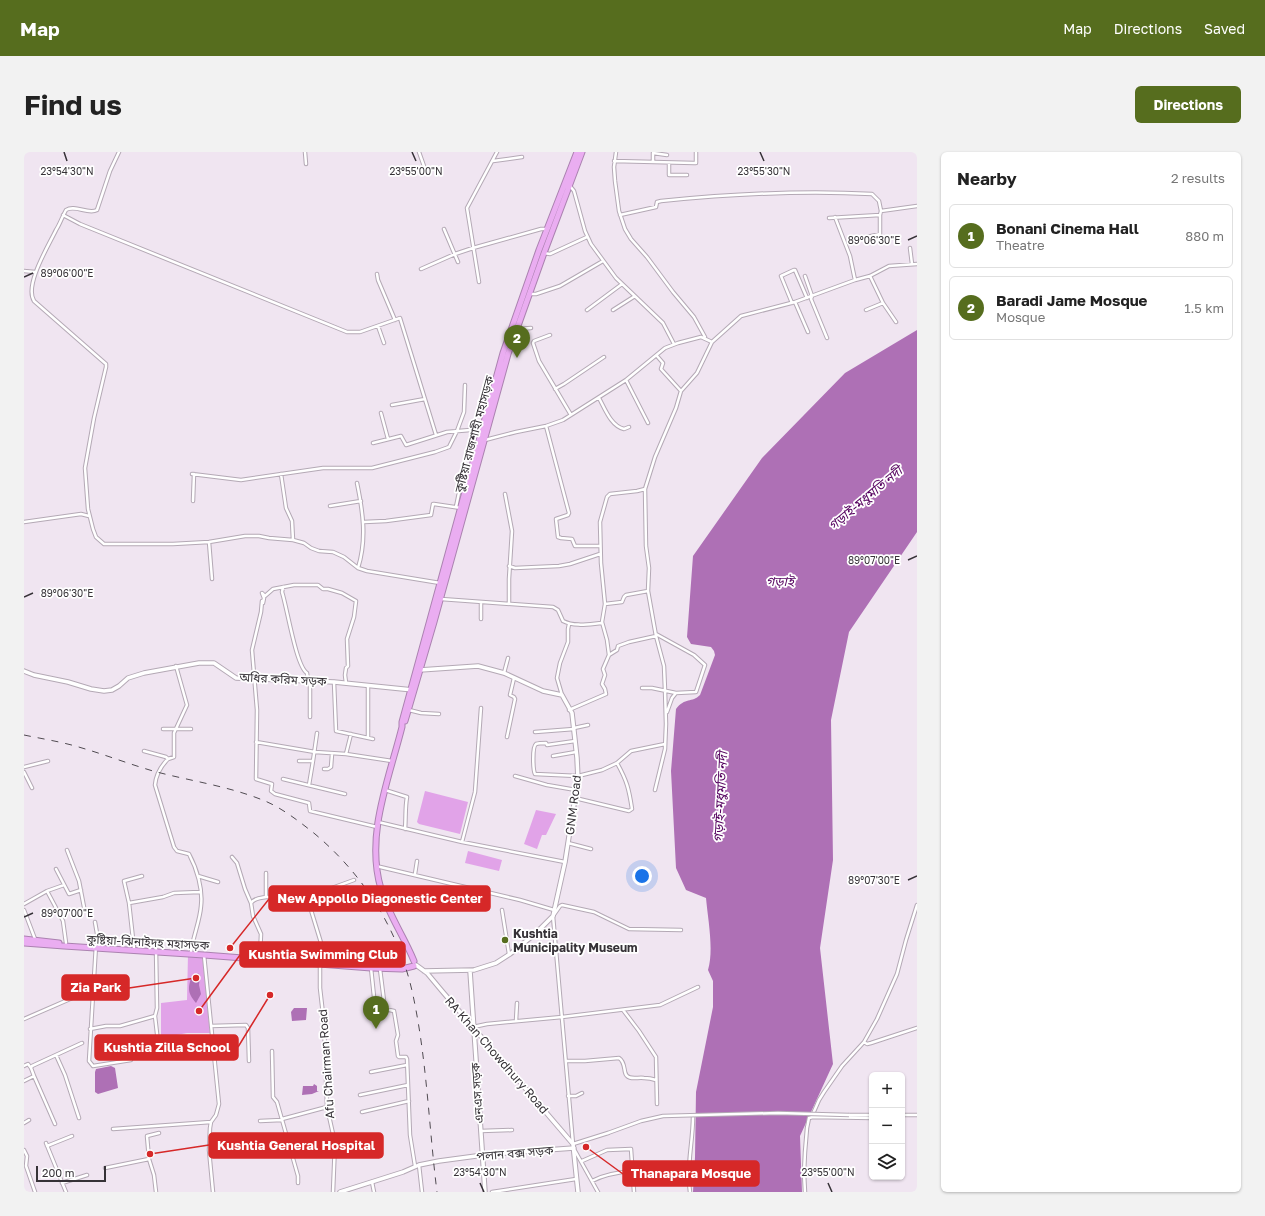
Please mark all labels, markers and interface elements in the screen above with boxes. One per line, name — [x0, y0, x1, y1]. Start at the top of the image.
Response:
text: Map — [20, 17, 60, 40]
text: Map — [1063, 20, 1092, 37]
text: Directions — [1114, 20, 1182, 37]
text: Saved — [1204, 20, 1245, 37]
button: Directions — [1135, 86, 1241, 123]
text: Find us — [24, 88, 122, 121]
text: 23°54'30"N — [40, 165, 94, 177]
text: 23°55'00"N — [389, 165, 443, 177]
text: 23°55'30"N — [738, 165, 790, 177]
text: Nearby — [957, 168, 1017, 189]
text: 2 results — [1171, 170, 1225, 186]
text: Bonani Cinema Hall — [996, 219, 1139, 237]
text: 1 — [968, 228, 974, 244]
text: 880 m — [1185, 228, 1224, 244]
text: 89°06'30"E — [848, 234, 900, 246]
text: Theatre — [996, 237, 1045, 253]
text: 89°06'00"E — [41, 267, 93, 279]
text: Baradi Jame Mosque — [996, 291, 1147, 309]
text: 2 — [967, 300, 975, 316]
text: 1.5 km — [1184, 300, 1224, 316]
text: Mosque — [996, 309, 1045, 325]
pin: 2 — [504, 325, 530, 358]
street label: কুষ্টিয়া রাজশাহী মহাসড়ক — [451, 374, 498, 495]
water label: গড়াই-মধুমতি নদী — [825, 461, 907, 533]
text: 89°07'00"E — [848, 554, 900, 566]
water label: গড়াই — [766, 573, 797, 589]
text: 89°06'30"E — [41, 587, 93, 599]
street label: অধির করিম সড়ক — [238, 669, 327, 689]
water label: গড়াই-মধুমতি নদী — [710, 749, 731, 843]
street label: GNM Road — [562, 774, 584, 836]
your location — [632, 866, 652, 886]
text: 89°07'30"E — [848, 874, 900, 886]
callout: New Appollo Diagonestic Center — [269, 886, 490, 911]
text: New Appollo Diagonestic Center — [277, 890, 483, 906]
text: 89°07'00"E — [41, 907, 93, 919]
place label: Kushtia Municipality Museum — [513, 926, 638, 955]
street label: কুষ্টিয়া-ঝিনাইদহ মহাসড়ক — [85, 931, 210, 954]
marker: Kushtia Municipality Museum — [500, 935, 510, 945]
callout: Kushtia Swimming Club — [240, 942, 405, 967]
text: Kushtia Swimming Club — [248, 946, 398, 962]
callout: Zia Park — [62, 975, 129, 1000]
text: Zia Park — [70, 979, 122, 995]
street label: RA Khan Chowdhury Road — [442, 993, 552, 1117]
pin: 1 — [363, 996, 389, 1029]
street label: Afu Chairman Road — [315, 1009, 337, 1119]
callout: Kushtia Zilla School — [95, 1035, 238, 1060]
text: Kushtia Zilla School — [104, 1039, 231, 1055]
street label: এনএস সড়ক — [467, 1062, 487, 1124]
map controls — [869, 1072, 905, 1180]
button: + — [869, 1072, 905, 1108]
button: − — [869, 1108, 905, 1144]
callout: Kushtia General Hospital — [209, 1133, 383, 1158]
text: Kushtia General Hospital — [217, 1137, 376, 1153]
street label: পলান বক্স সড়ক — [476, 1142, 554, 1164]
button: layers — [869, 1144, 905, 1180]
callout: Thanapara Mosque — [623, 1161, 759, 1186]
scale bar — [36, 1164, 106, 1183]
text: Thanapara Mosque — [631, 1165, 752, 1181]
text: 200 m — [42, 1166, 75, 1179]
text: 23°54'30"N — [453, 1166, 507, 1178]
text: 23°55'00"N — [801, 1166, 855, 1178]

